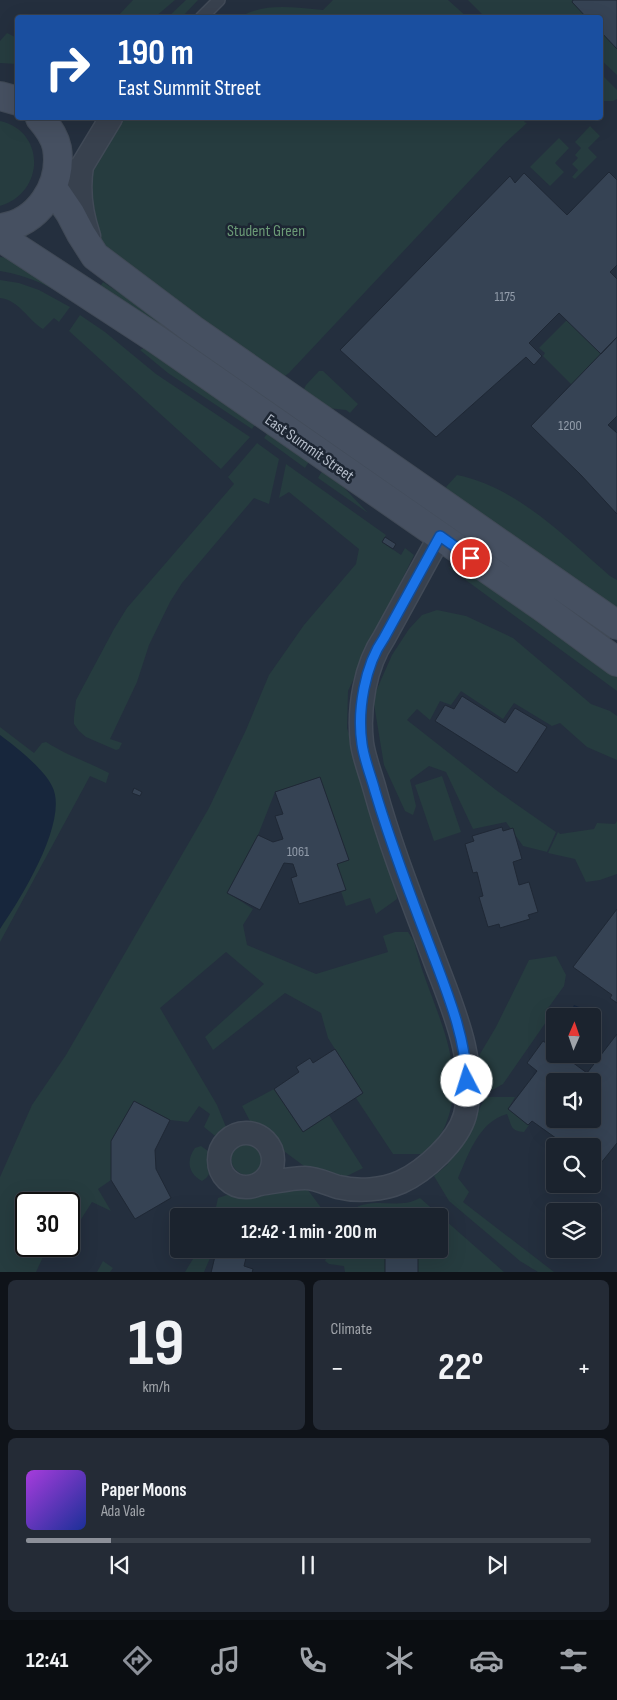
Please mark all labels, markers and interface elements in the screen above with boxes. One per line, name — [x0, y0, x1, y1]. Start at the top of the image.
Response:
text: 190 m — [118, 32, 194, 75]
icon: right — [35, 35, 100, 100]
text: East Summit Street — [118, 75, 261, 102]
park label: Student Green — [227, 222, 305, 241]
house number: 1175 — [495, 288, 516, 305]
street label: East Summit Street — [261, 411, 357, 486]
house number: 1200 — [558, 417, 582, 434]
pin — [450, 537, 492, 579]
icon: arrive — [457, 544, 485, 572]
house number: 1061 — [287, 843, 309, 860]
north arrow — [546, 1008, 601, 1062]
map controls — [546, 1008, 601, 1258]
position arrow — [440, 1054, 492, 1106]
button: sound — [546, 1073, 601, 1128]
button: search — [546, 1138, 601, 1193]
speed limit sign: 30 — [15, 1192, 80, 1257]
button: layers — [546, 1203, 601, 1258]
text: 12:42 · 1 min · 200 m — [241, 1221, 377, 1244]
text: 19 — [128, 1306, 184, 1384]
text: Climate — [331, 1320, 372, 1339]
text: 22° — [438, 1345, 483, 1390]
text: − — [331, 1352, 344, 1385]
text: + — [577, 1352, 591, 1385]
text: km/h — [142, 1378, 170, 1397]
text: Paper Moons — [101, 1479, 187, 1502]
text: Ada Vale — [101, 1502, 145, 1521]
icon: previous — [106, 1551, 134, 1579]
icon: pause — [294, 1551, 322, 1579]
icon: next — [483, 1551, 511, 1579]
icon: directions — [120, 1643, 155, 1678]
icon: music — [208, 1643, 243, 1678]
icon: phone — [295, 1643, 330, 1678]
icon: climate — [382, 1643, 417, 1678]
icon: car — [469, 1643, 504, 1678]
icon: filters — [556, 1643, 591, 1678]
text: 12:41 — [26, 1647, 68, 1674]

